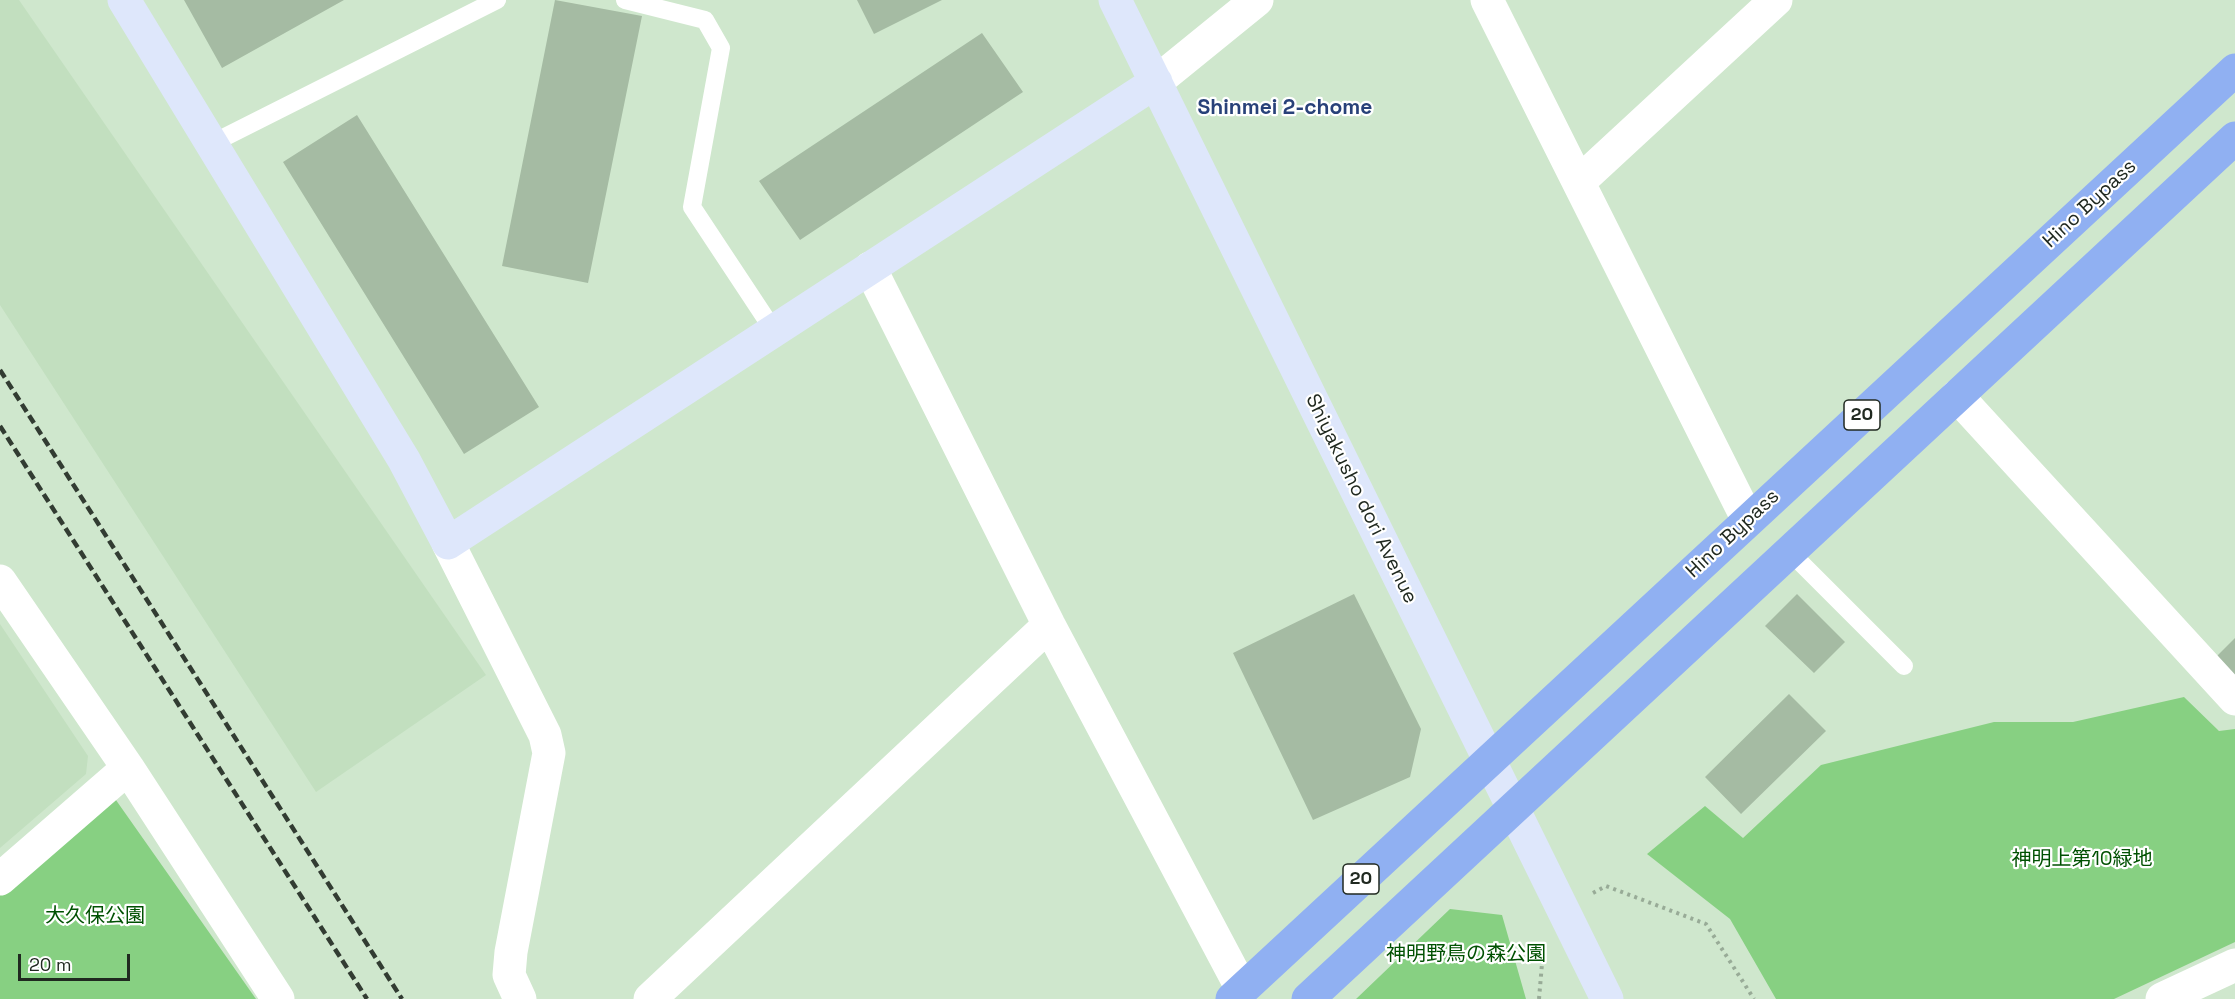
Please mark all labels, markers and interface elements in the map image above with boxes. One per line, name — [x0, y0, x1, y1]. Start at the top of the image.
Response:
district label: Shinmei 2-chome — [1198, 95, 1372, 121]
street label: Hino Bypass — [2038, 155, 2142, 253]
street label: Shiyakusho dori Avenue — [1300, 390, 1422, 608]
road number: 20 — [1844, 400, 1880, 430]
street label: Hino Bypass — [1681, 485, 1785, 583]
park label: 神明上第10緑地 — [2011, 848, 2153, 872]
road number: 20 — [1343, 864, 1379, 894]
park label: 大久保公園 — [45, 905, 145, 929]
scale bar — [21, 942, 134, 980]
park label: 神明野鳥の森公園 — [1386, 943, 1546, 967]
text: 20 m — [29, 953, 72, 976]

